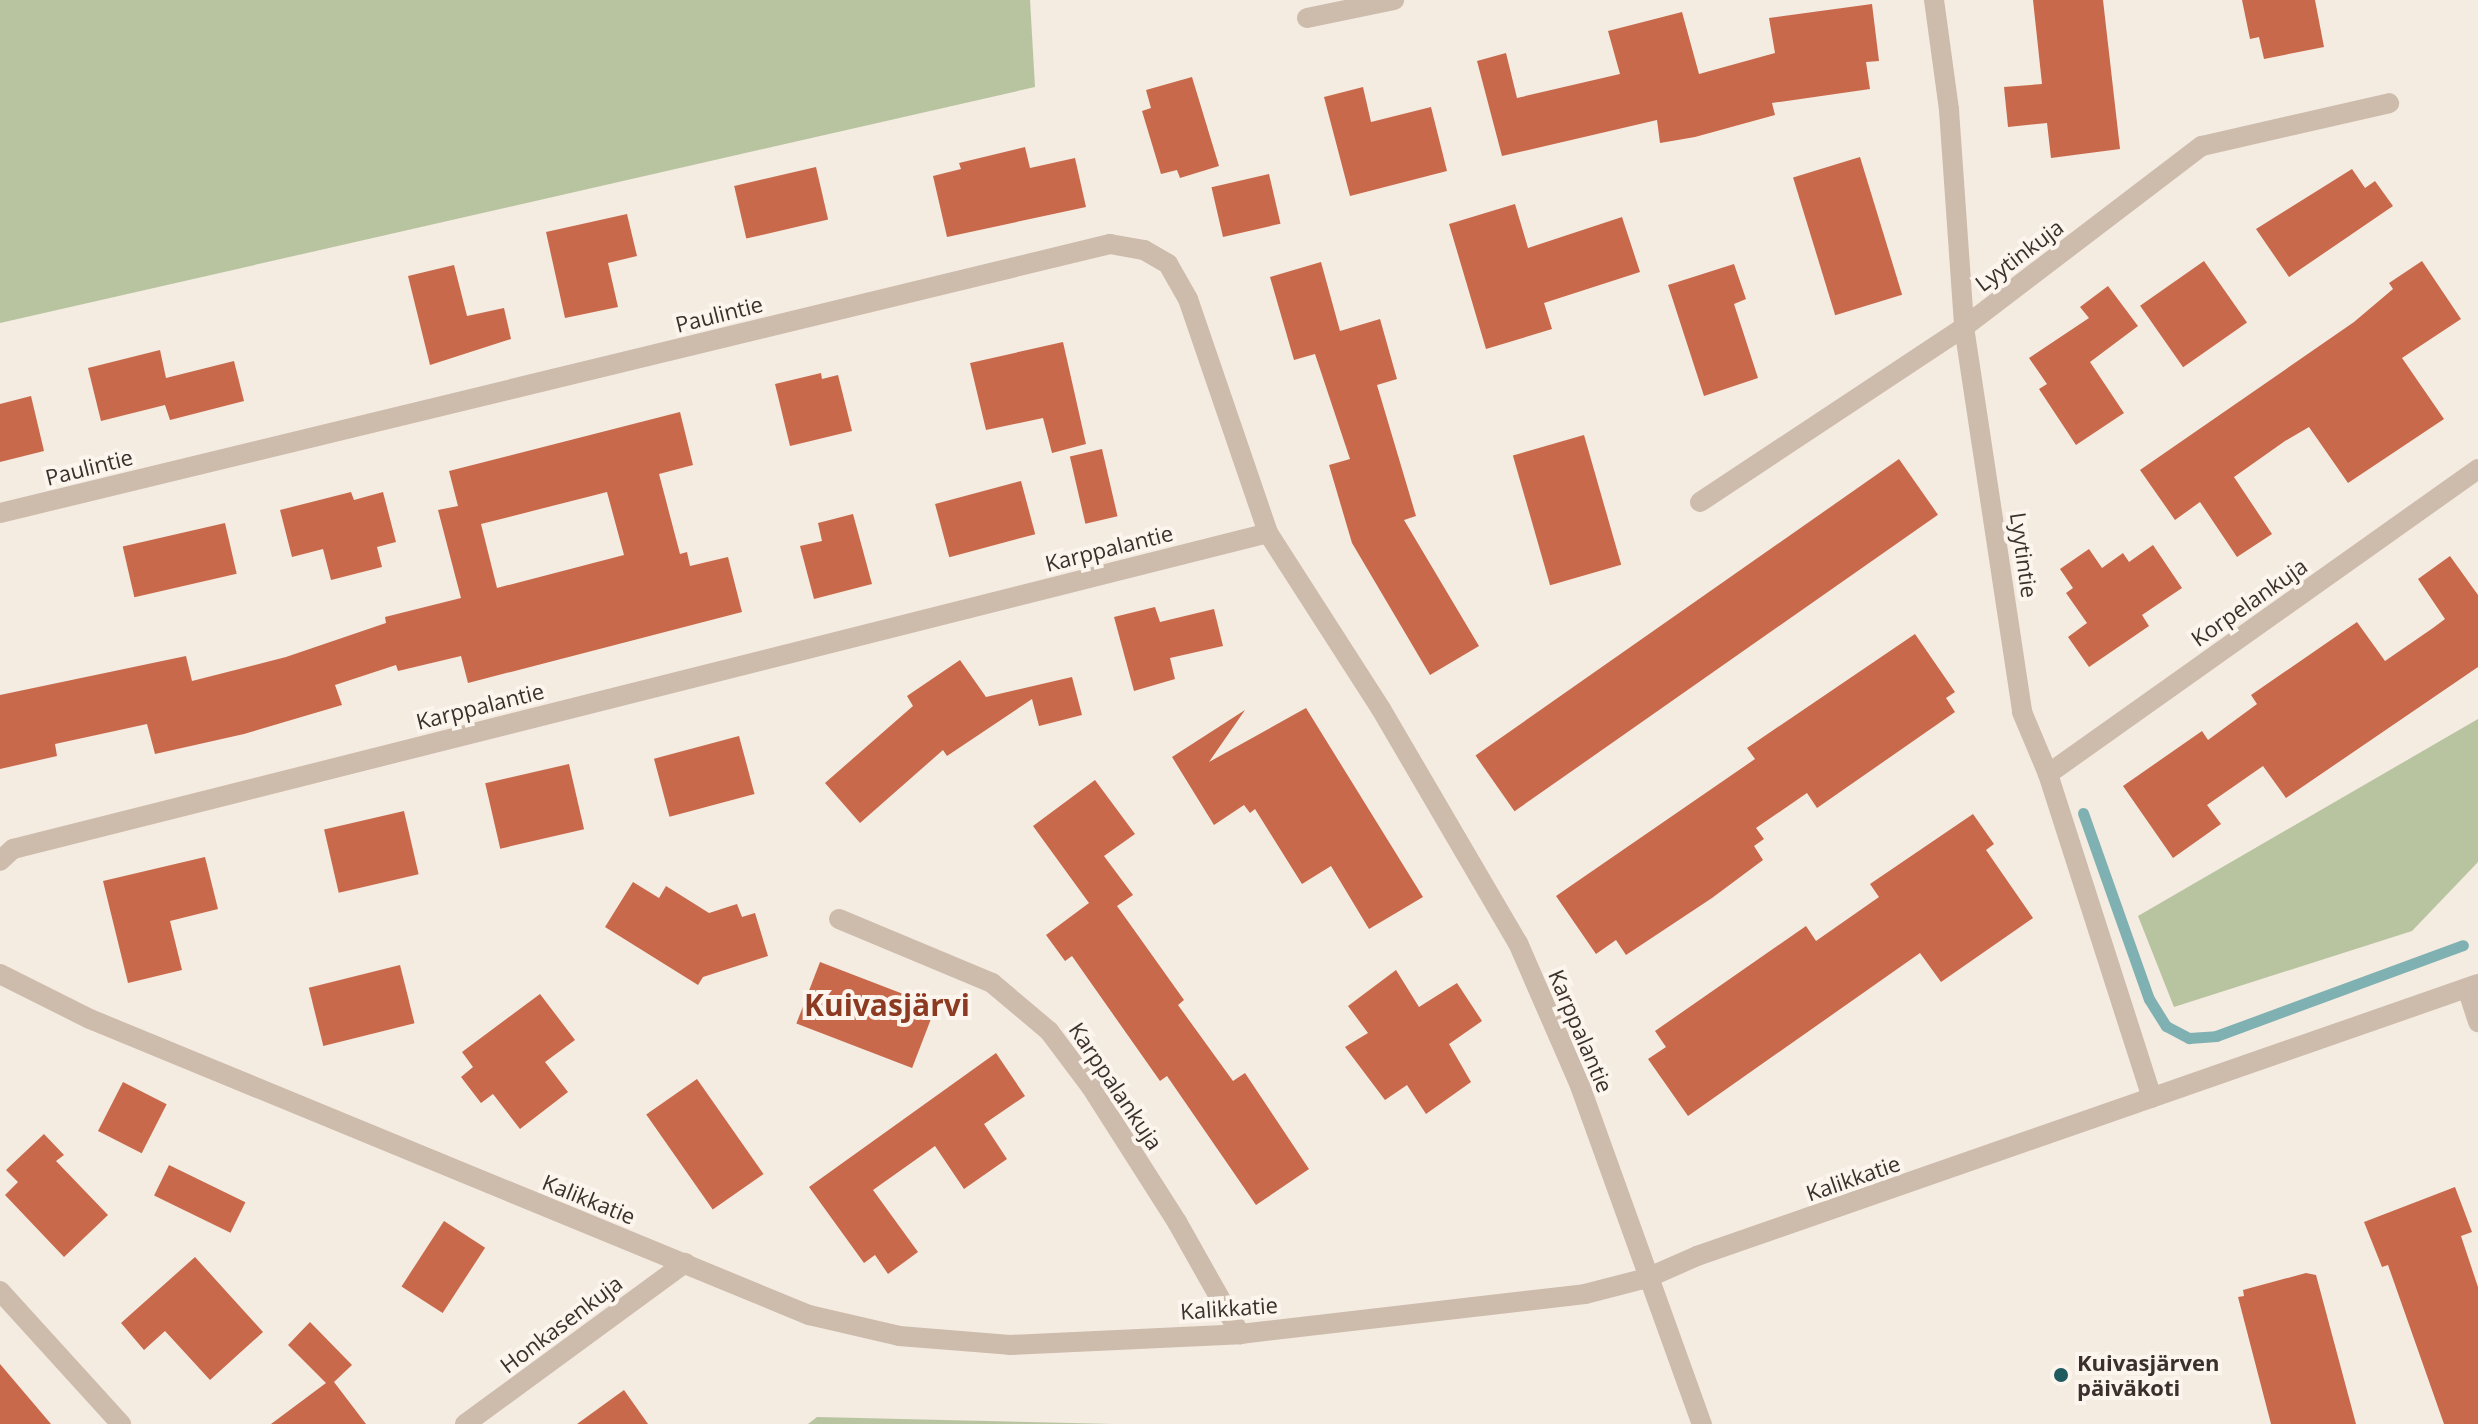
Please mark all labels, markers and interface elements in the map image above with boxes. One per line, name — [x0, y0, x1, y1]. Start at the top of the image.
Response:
street label: Lyytinkuja — [1970, 213, 2068, 297]
street label: Paulintie — [672, 290, 766, 338]
street label: Paulintie — [42, 443, 136, 491]
street label: Lyytintie — [2005, 511, 2043, 599]
street label: Karppalantie — [1042, 519, 1176, 577]
street label: Korpelankuja — [2186, 552, 2312, 652]
street label: Karppalantie — [413, 677, 547, 735]
street label: Karppalantie — [1543, 966, 1619, 1096]
district label: Kuivasjärvi — [804, 987, 970, 1023]
street label: Karppalankuja — [1064, 1017, 1168, 1155]
street label: Kalikkatie — [1802, 1150, 1904, 1206]
street label: Kalikkatie — [539, 1168, 639, 1230]
street label: Honkasenkuja — [495, 1270, 627, 1378]
street label: Kalikkatie — [1179, 1291, 1279, 1325]
place label: Kuivasjärven päiväkoti — [2077, 1349, 2219, 1400]
marker: Kuivasjärven päiväkoti — [2052, 1366, 2070, 1384]

